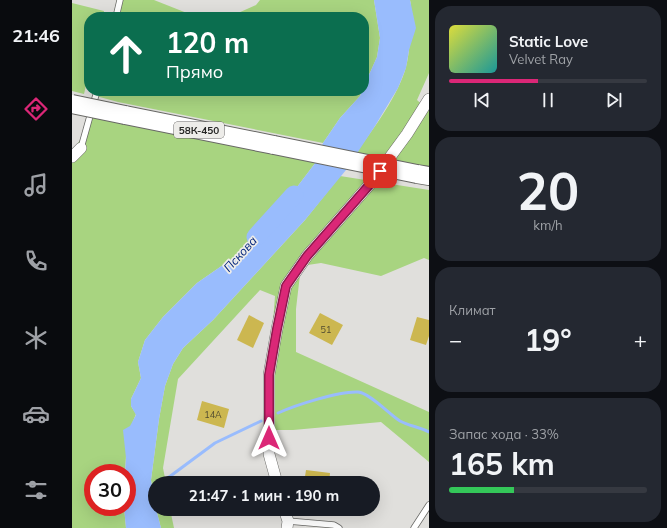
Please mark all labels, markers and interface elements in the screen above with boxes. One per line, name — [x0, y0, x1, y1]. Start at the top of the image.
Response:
text: 21:46 — [12, 24, 60, 47]
text: 120 m — [166, 25, 249, 60]
icon: ahead — [100, 28, 152, 80]
text: Static Love — [509, 32, 588, 51]
text: Velvet Ray — [509, 51, 573, 67]
text: Прямо — [166, 60, 223, 83]
icon: previous — [471, 89, 493, 111]
icon: pause — [537, 89, 559, 111]
icon: next — [603, 89, 625, 111]
icon: directions — [22, 95, 50, 123]
road number: 58К-450 — [174, 122, 224, 138]
pin — [363, 154, 397, 188]
text: 20 — [517, 158, 579, 223]
icon: arrive — [369, 160, 391, 182]
icon: music — [22, 171, 50, 199]
text: km/h — [533, 217, 563, 233]
water label: Пскова — [220, 233, 260, 275]
icon: phone — [22, 247, 50, 275]
text: Климат — [449, 302, 496, 318]
text: 19° — [524, 321, 572, 359]
icon: climate — [22, 324, 50, 352]
house number: 51 — [321, 324, 331, 335]
text: − — [449, 326, 462, 354]
text: + — [634, 326, 647, 354]
icon: car — [22, 400, 50, 428]
house number: 14А — [204, 409, 222, 420]
position arrow — [248, 417, 290, 459]
text: Запас хода · 33% — [449, 426, 559, 442]
text: 165 km — [449, 445, 555, 483]
speed limit sign: 30 — [84, 464, 136, 516]
icon: filters — [22, 476, 50, 504]
text: 21:47 · 1 мин · 190 m — [189, 486, 339, 505]

